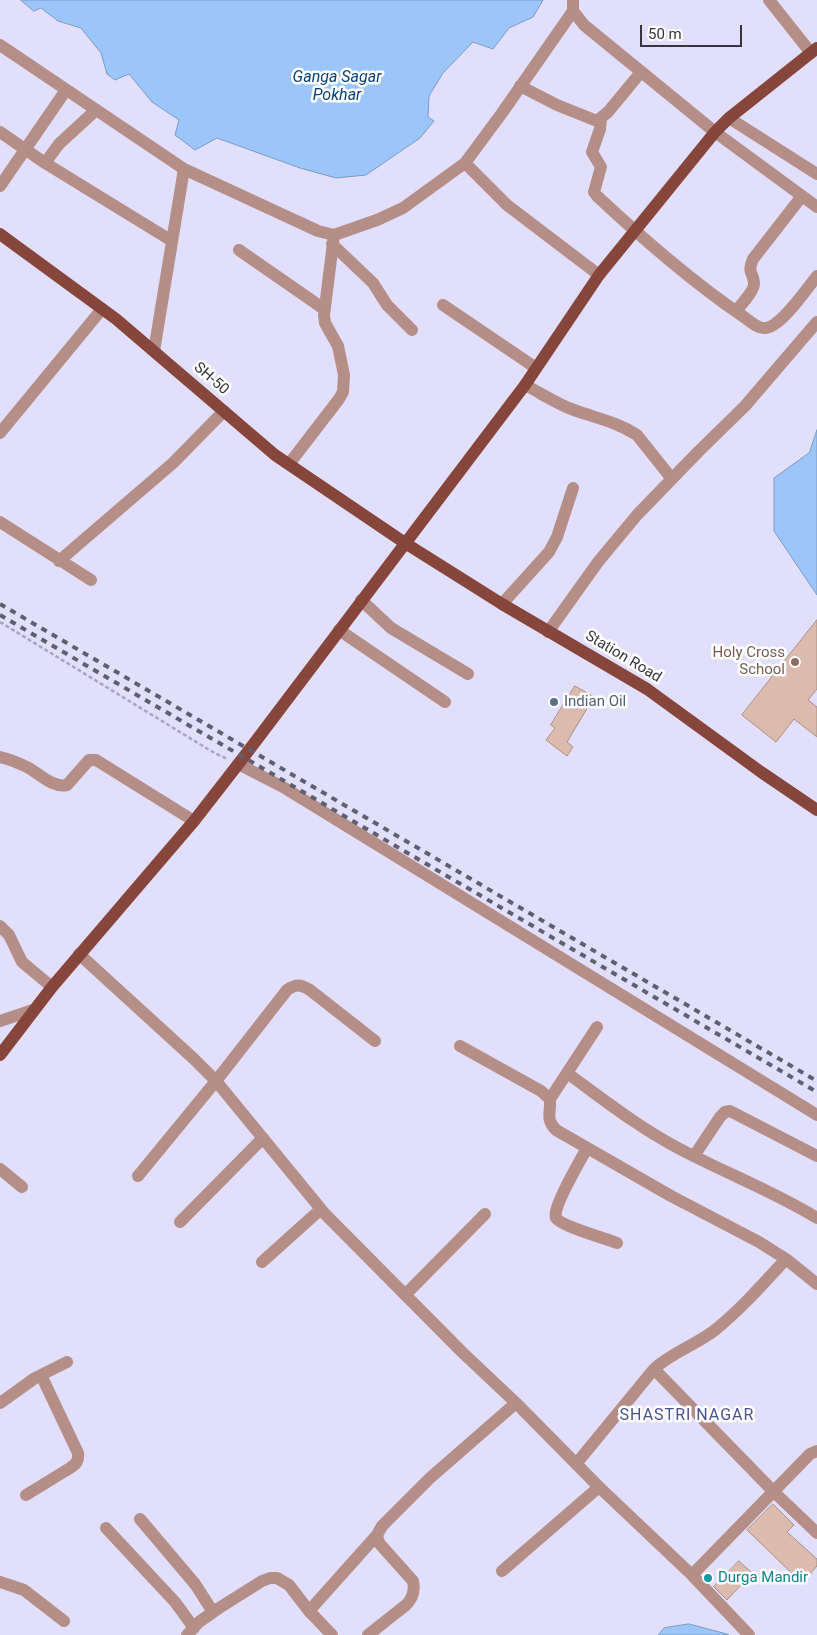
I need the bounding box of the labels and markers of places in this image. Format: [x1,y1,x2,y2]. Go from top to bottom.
place label: Holy Cross School [713,644,785,679]
marker: Holy Cross School [789,656,801,668]
place label: Indian Oil [564,693,626,711]
marker: Indian Oil [548,696,560,708]
place label: Durga Mandir [718,1569,808,1587]
marker: Durga Mandir [702,1572,714,1584]

